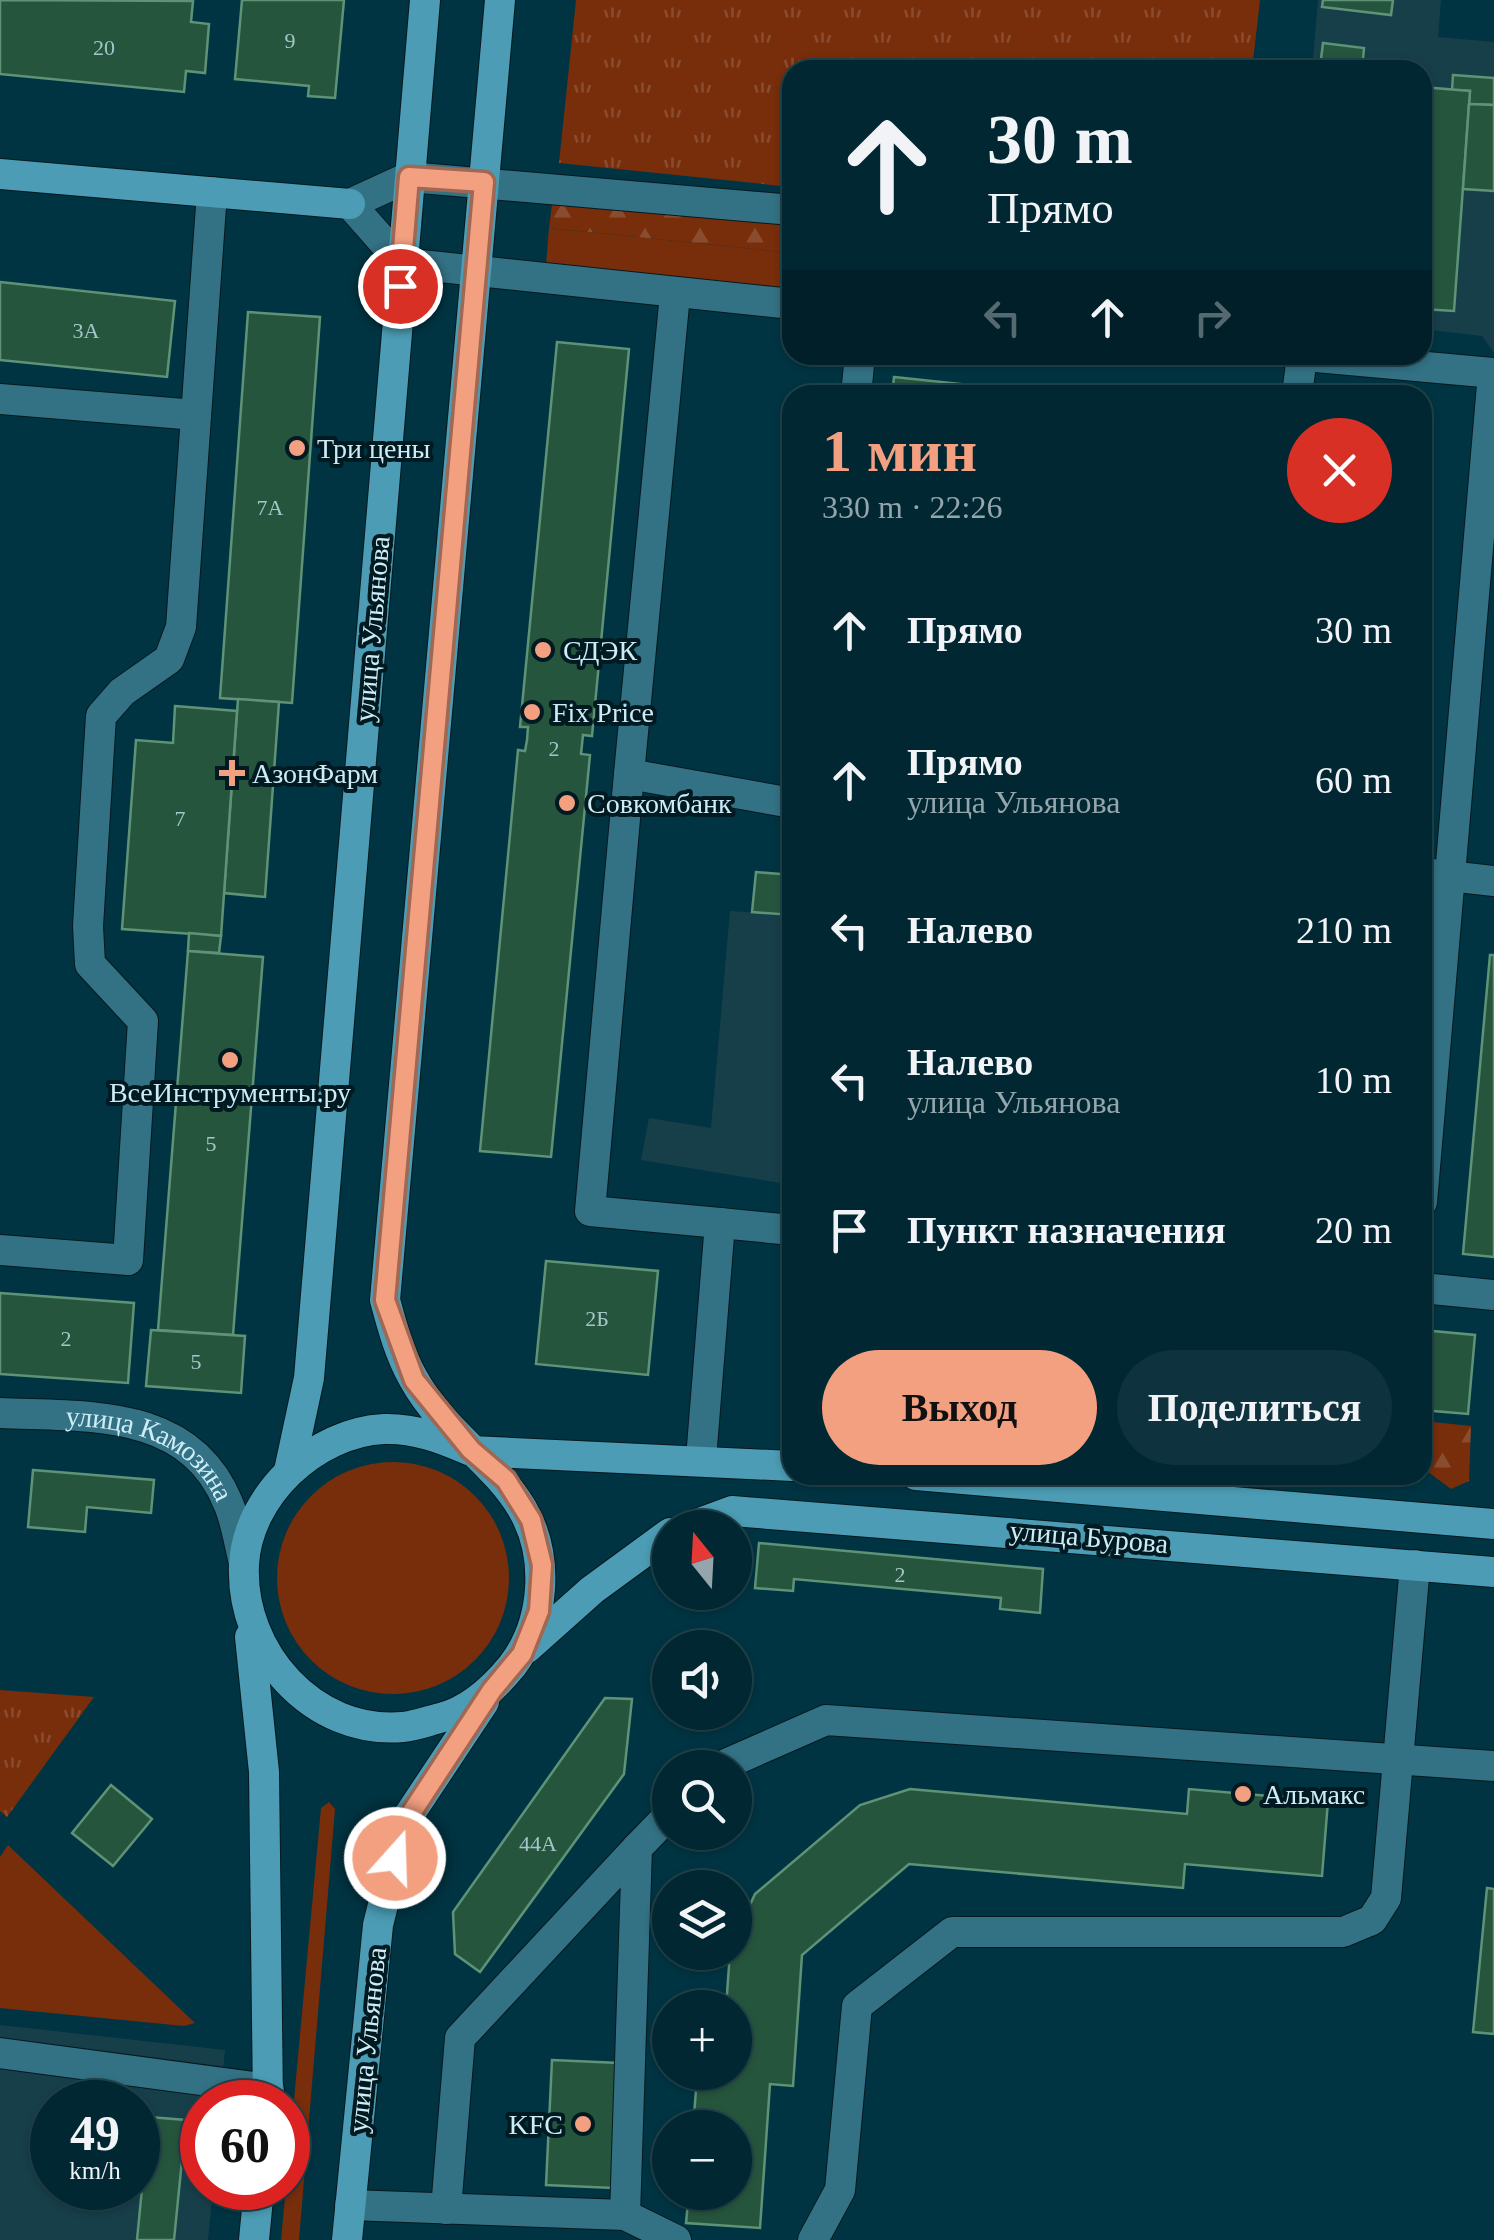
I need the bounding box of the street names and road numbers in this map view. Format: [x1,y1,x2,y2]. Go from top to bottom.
street label: улица Ульянова [348,534,396,723]
street label: улица Камозина [65,1400,240,1506]
street label: улица Бурова [1009,1515,1170,1559]
street label: улица Ульянова [342,1945,392,2134]

